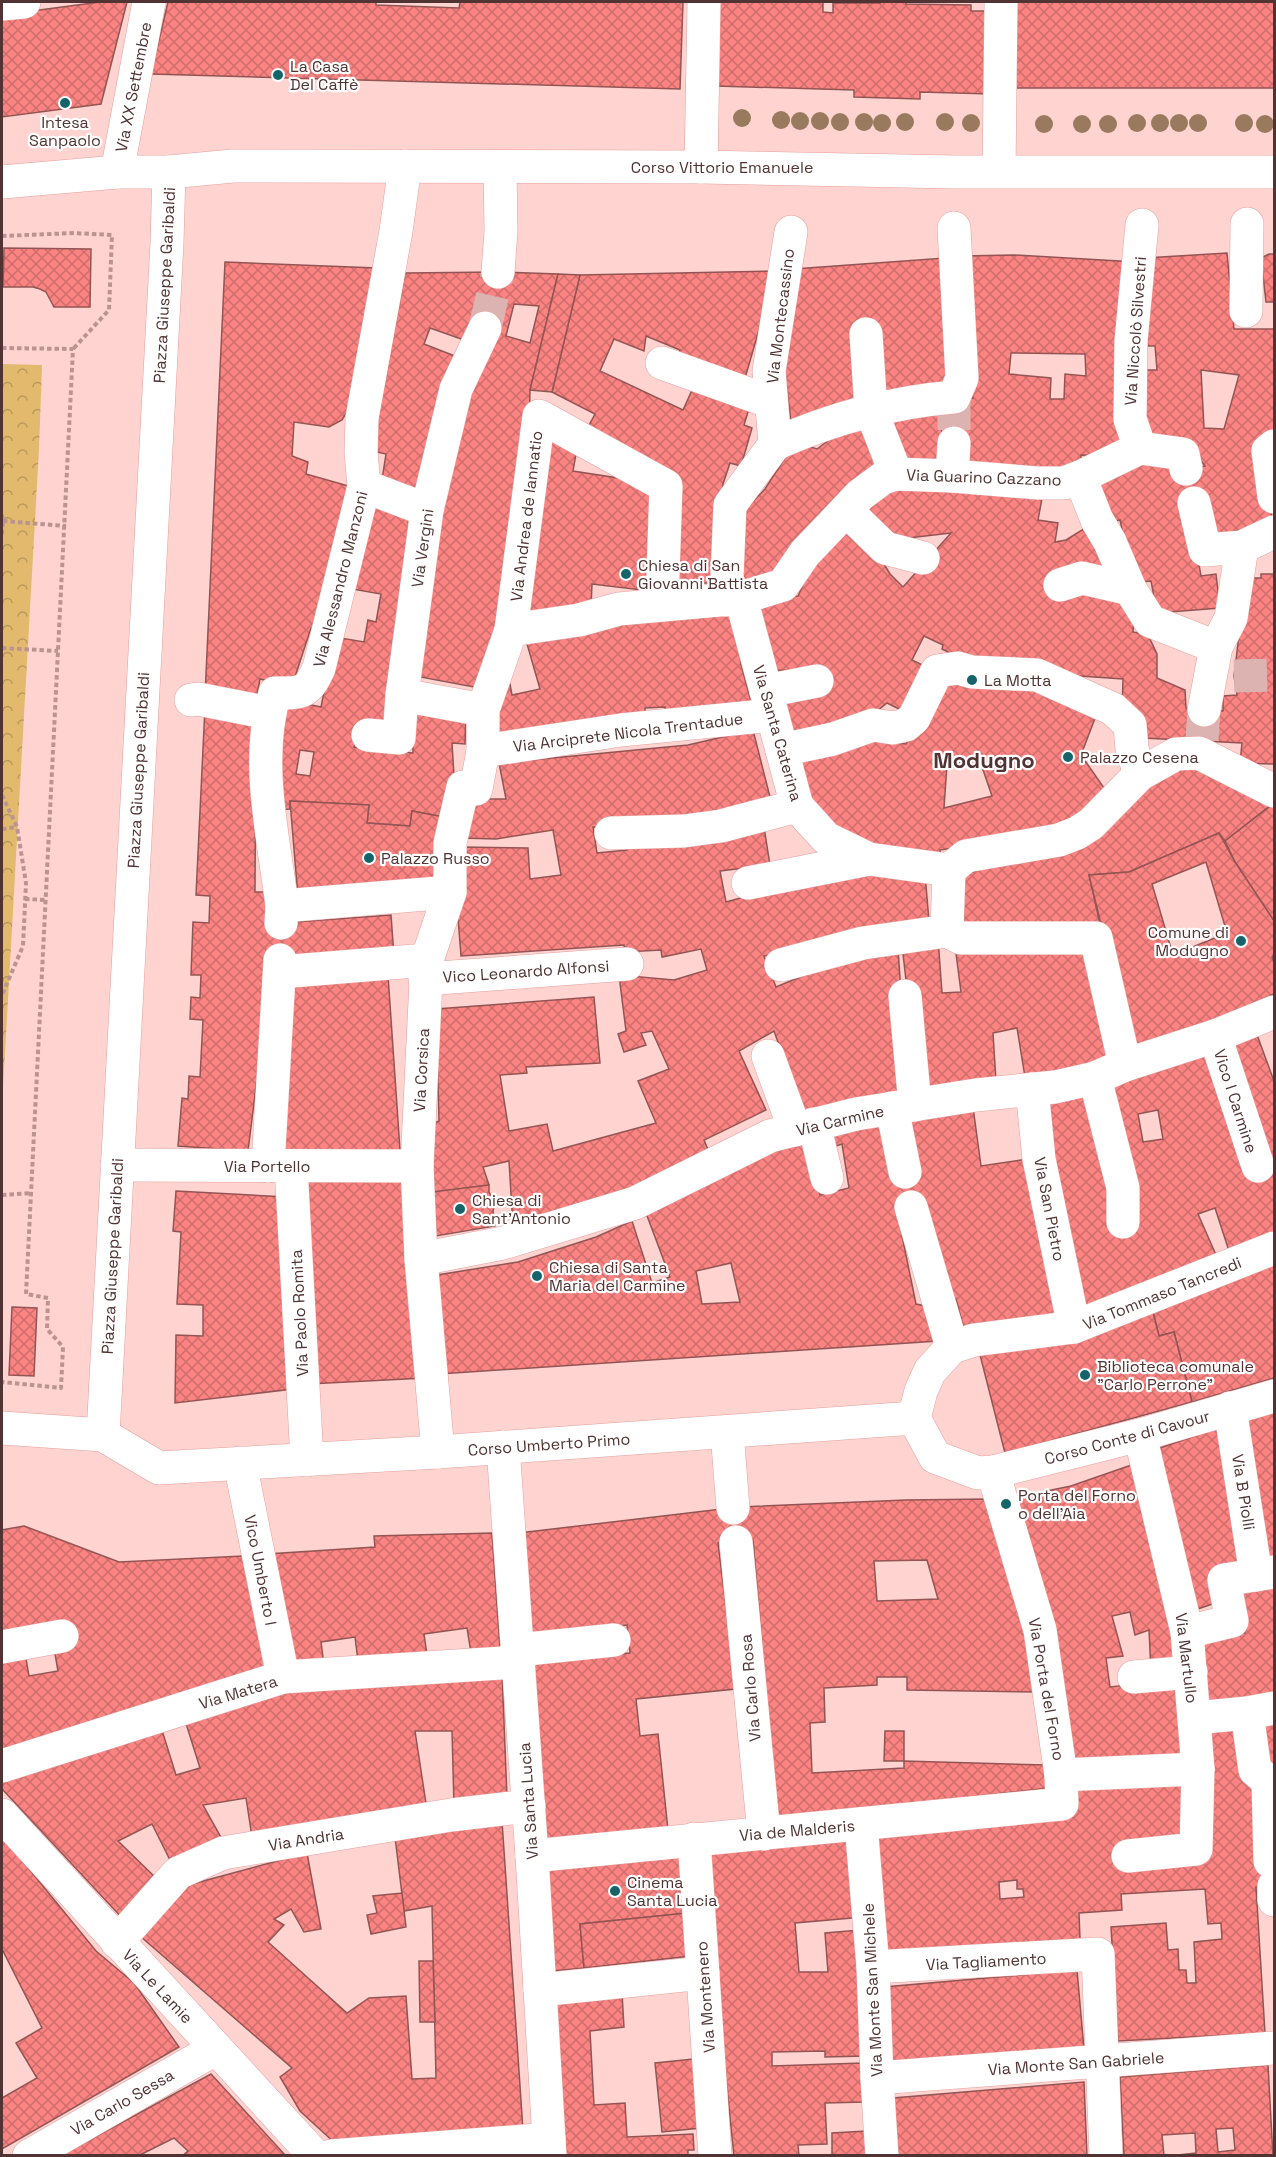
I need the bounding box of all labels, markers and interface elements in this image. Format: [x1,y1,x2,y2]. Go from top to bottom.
street label: Via XX Settembre [111,20,156,154]
place label: La Casa Del Caffè [290,56,358,95]
marker: La Casa Del Caffè [271,68,285,82]
marker: Intesa Sanpaolo [58,96,72,110]
place label: Intesa Sanpaolo [29,112,101,151]
street label: Corso Vittorio Emanuele [631,157,813,178]
street label: Piazza Giuseppe Garibaldi [149,186,180,384]
street label: Via Montecassino [762,247,799,385]
street label: Via Niccolò Silvestri [1120,256,1151,406]
street label: Via Andrea de Iannatio [506,429,547,603]
street label: Via Guarino Cazzano [906,464,1062,491]
street label: Via Alessandro Manzoni [308,489,373,669]
street label: Via Vergini [407,507,438,589]
place label: Chiesa di San Giovanni Battista [638,555,768,594]
marker: Chiesa di San Giovanni Battista [619,567,633,581]
street label: Via Santa Caterina [748,663,807,804]
place label: La Motta [984,670,1052,691]
street label: Piazza Giuseppe Garibaldi [123,671,154,869]
marker: La Motta [965,673,979,687]
street label: Via Arciprete Nicola Trentadue [512,708,744,757]
district label: Modugno [933,746,1035,774]
place label: Palazzo Cesena [1080,747,1199,768]
marker: Palazzo Cesena [1061,750,1075,764]
place label: Palazzo Russo [381,848,490,869]
marker: Palazzo Russo [362,851,376,865]
place label: Comune di Modugno [1148,922,1229,961]
marker: Comune di Modugno [1234,934,1248,948]
street label: Vico Leonardo Alfonsi [442,955,610,988]
street label: Via Corsica [409,1027,434,1113]
street label: Vico I Carmine [1209,1047,1262,1156]
street label: Via Carmine [794,1100,886,1141]
street label: Via San Pietro [1029,1155,1070,1263]
street label: Via Portello [224,1156,310,1177]
street label: Piazza Giuseppe Garibaldi [97,1157,128,1355]
place label: Chiesa di Sant'Antonio [472,1190,571,1229]
marker: Chiesa di Sant'Antonio [453,1202,467,1216]
street label: Via Paolo Romita [286,1249,313,1377]
street label: Via Tommaso Tancredi [1080,1252,1245,1335]
place label: Chiesa di Santa Maria del Carmine [549,1257,686,1296]
marker: Chiesa di Santa Maria del Carmine [530,1269,544,1283]
place label: Biblioteca comunale "Carlo Perrone" [1097,1356,1254,1395]
marker: Biblioteca comunale "Carlo Perrone" [1078,1368,1092,1382]
street label: Corso Conte di Cavour [1042,1405,1212,1470]
street label: Corso Umberto Primo [467,1428,631,1461]
street label: Via B Piolli [1227,1452,1260,1532]
place label: Porta del Forno o dell’Aia [1018,1485,1136,1524]
marker: Porta del Forno o dell’Aia [999,1497,1013,1511]
street label: Vico Umberto I [239,1513,282,1627]
street label: Via Martullo [1171,1612,1202,1705]
street label: Via Porta del Forno [1024,1616,1069,1762]
street label: Via Carlo Rosa [735,1633,766,1743]
street label: Via Matera [196,1671,280,1714]
street label: Via Santa Lucia [514,1742,543,1860]
street label: Via de Malderis [738,1815,856,1846]
street label: Via Andria [267,1823,345,1856]
place label: Cinema Santa Lucia [627,1872,717,1911]
marker: Cinema Santa Lucia [608,1884,622,1898]
street label: Via Monte San Michele [857,1903,888,2077]
street label: Via Montenero [691,1940,720,2054]
street label: Via Le Lamie [118,1945,198,2028]
street label: Via Tagliamento [925,1948,1047,1975]
street label: Via Monte San Gabriele [987,2047,1165,2080]
street label: Via Carlo Sessa [67,2064,178,2140]

